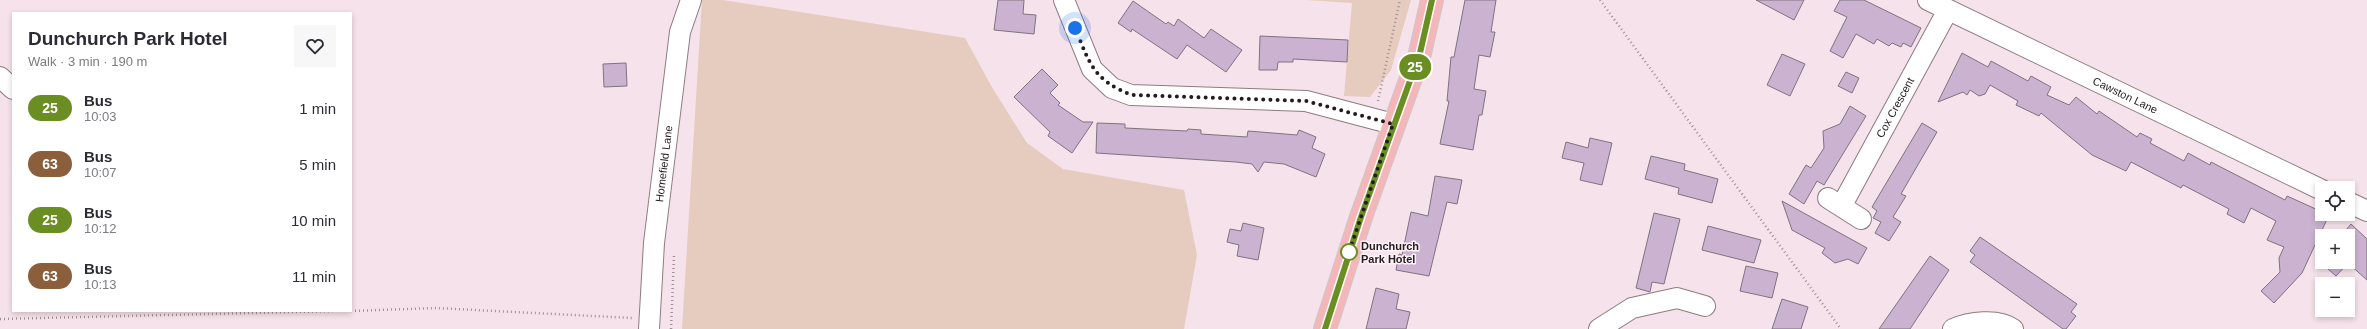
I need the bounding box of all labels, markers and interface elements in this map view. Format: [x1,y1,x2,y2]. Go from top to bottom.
your location [1065,18,1085,38]
button: heart [294,25,336,67]
text: Dunchurch Park Hotel [28,28,228,49]
text: Walk · 3 min · 190 m [28,54,147,69]
line badge: 25 [1397,54,1433,80]
text: 25 [1407,59,1423,75]
street label: Cawston Lane [2091,74,2160,116]
street label: Cox Crescent [1874,75,1916,140]
text: Bus [84,92,112,109]
text: 25 [42,100,58,116]
text: 1 min [299,100,336,117]
text: 10:03 [84,109,117,124]
street label: Homefield Lane [653,125,674,203]
text: Bus [84,148,112,165]
text: 63 [42,156,58,172]
text: 5 min [299,156,336,173]
text: 10:07 [84,165,117,180]
map controls [2315,181,2355,317]
button: locate [2315,181,2355,221]
text: Bus [84,204,112,221]
text: 25 [42,212,58,228]
text: 10 min [291,212,336,229]
text: 10:12 [84,221,117,236]
button: + [2315,229,2355,269]
place label: Dunchurch Park Hotel [1361,240,1419,265]
marker: Dunchurch Park Hotel [1340,243,1358,261]
text: Bus [84,260,112,277]
text: 63 [42,268,58,284]
text: 11 min [292,268,336,285]
text: 10:13 [84,277,117,292]
button: − [2315,277,2355,317]

